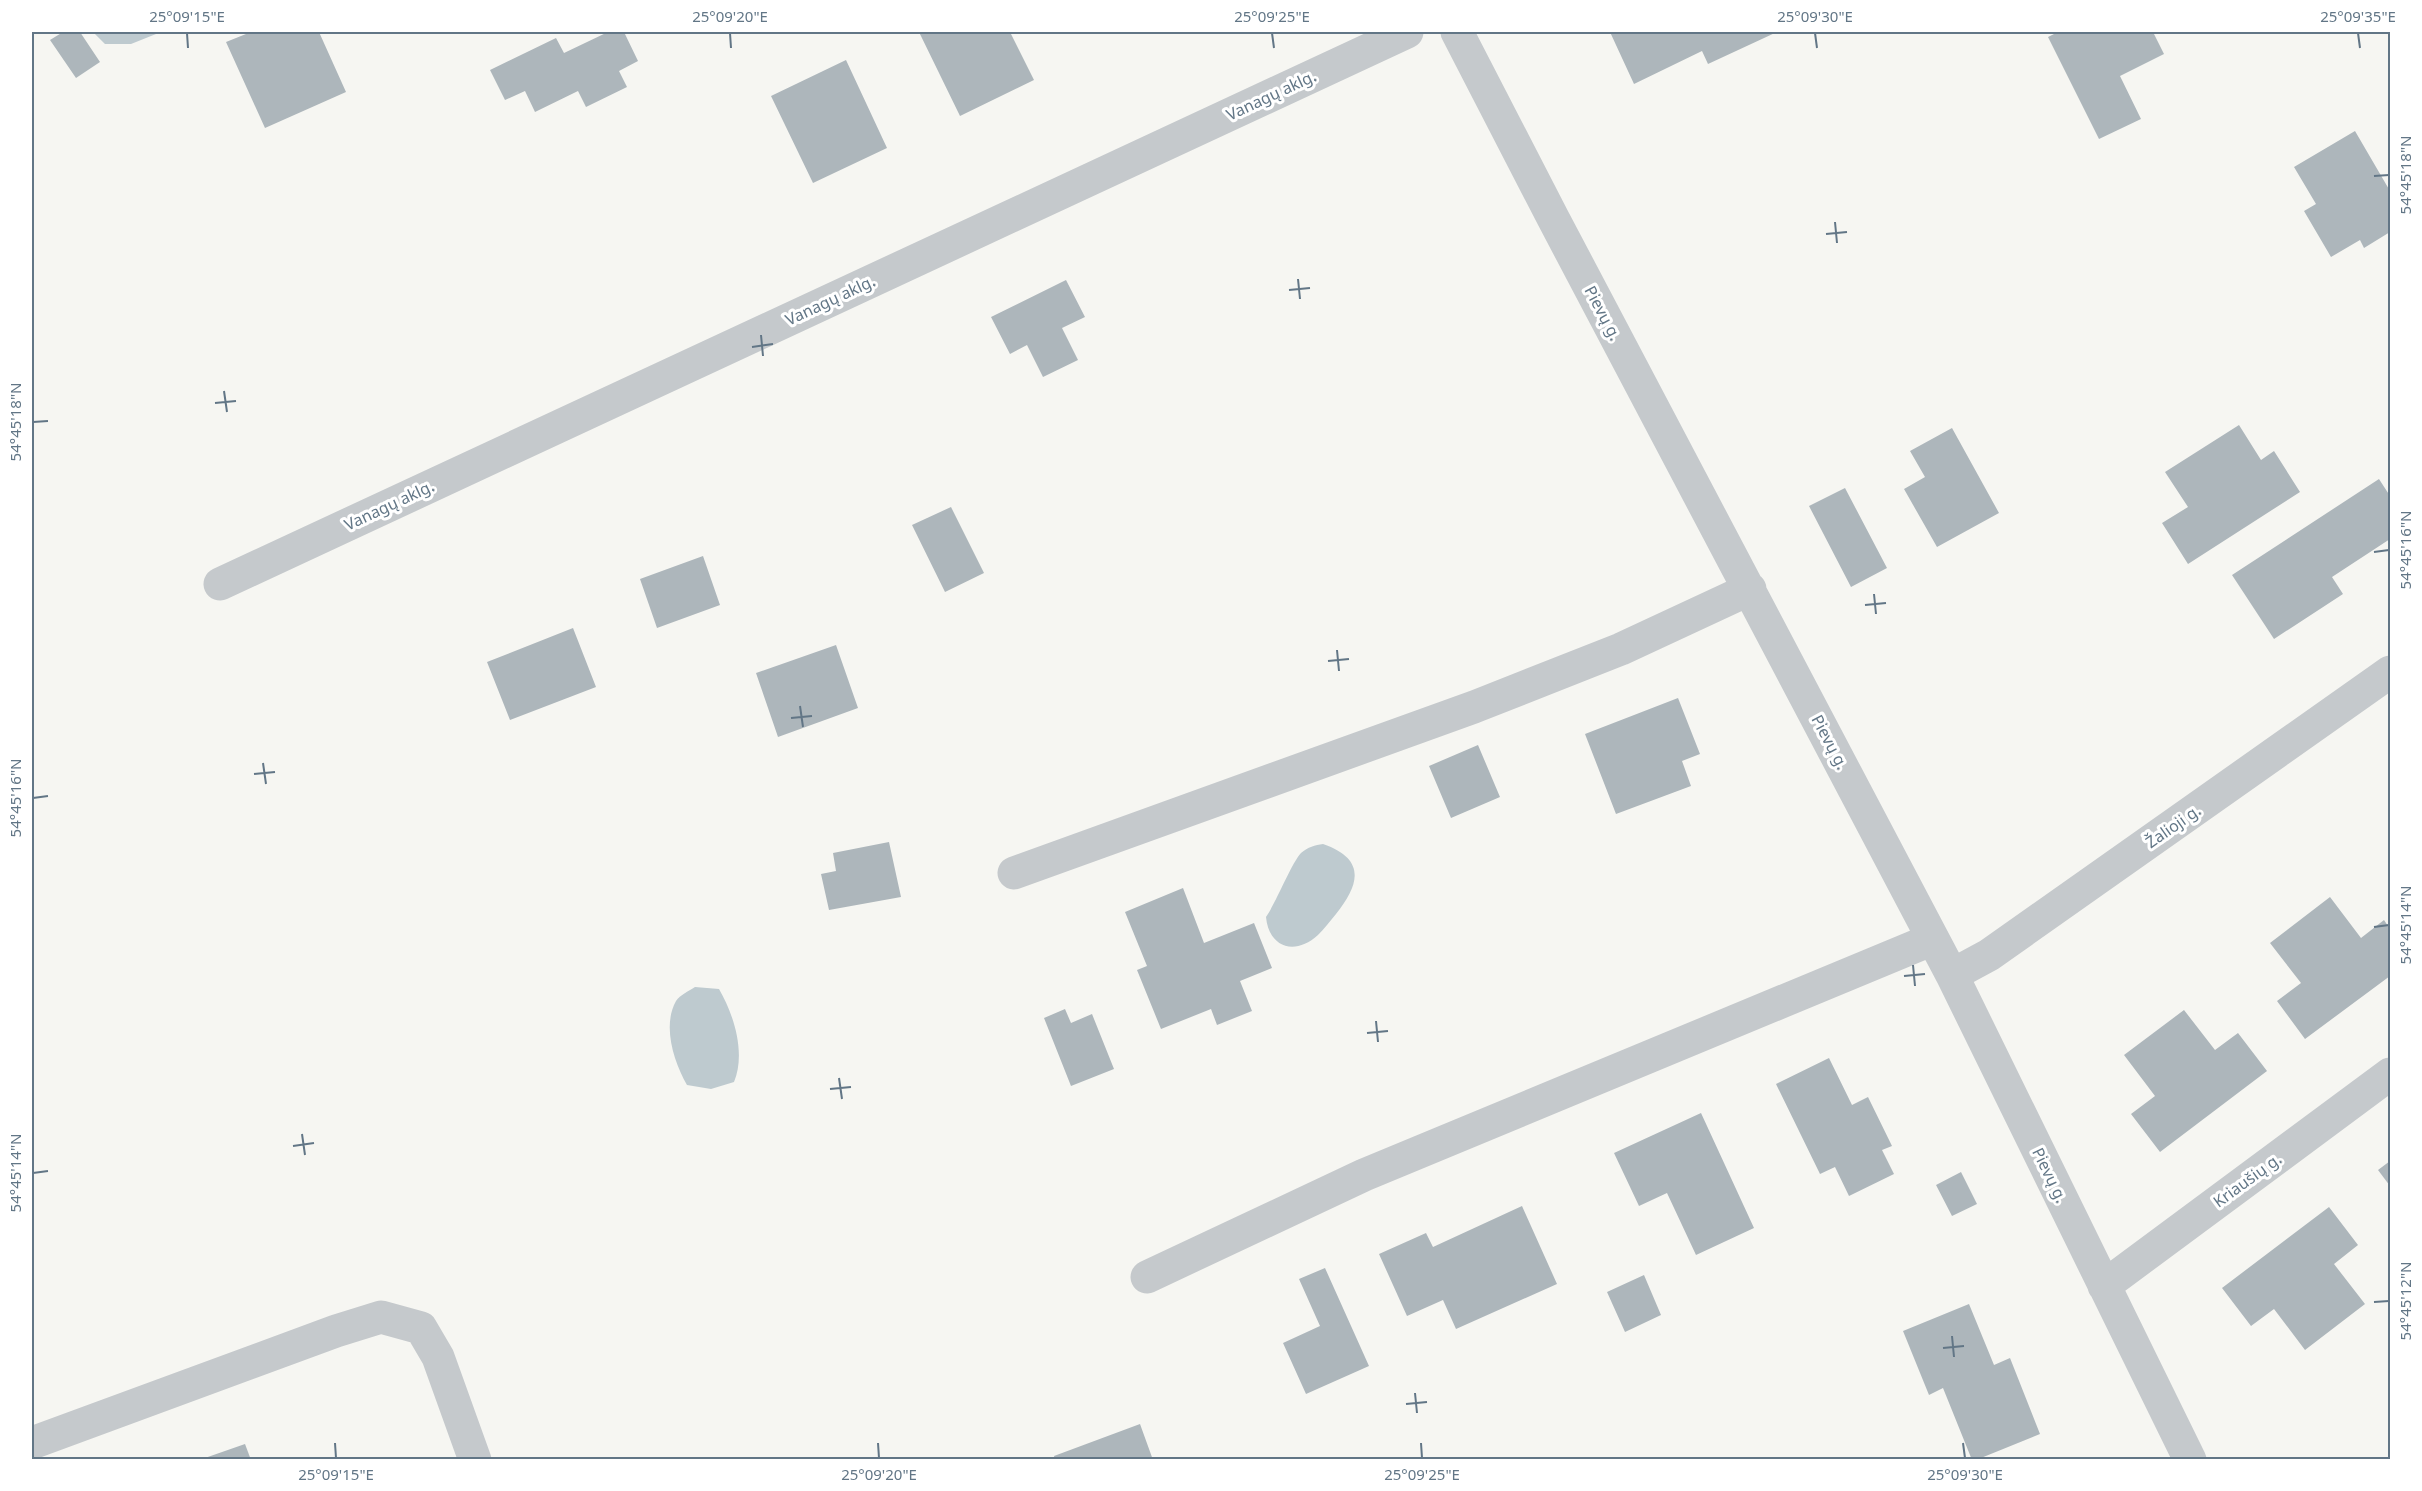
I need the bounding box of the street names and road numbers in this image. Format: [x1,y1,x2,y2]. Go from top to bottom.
street label: Vanagų aklg. [1222,65,1320,125]
street label: Vanagų aklg. [781,270,879,330]
street label: Pievų g. [1579,282,1627,344]
street label: Vanagų aklg. [340,475,438,535]
street label: Pievų g. [1806,711,1854,773]
street label: Žalioji g. [2141,799,2205,853]
street label: Pievų g. [2027,1144,2073,1206]
street label: Kriaušių g. [2208,1148,2286,1212]

